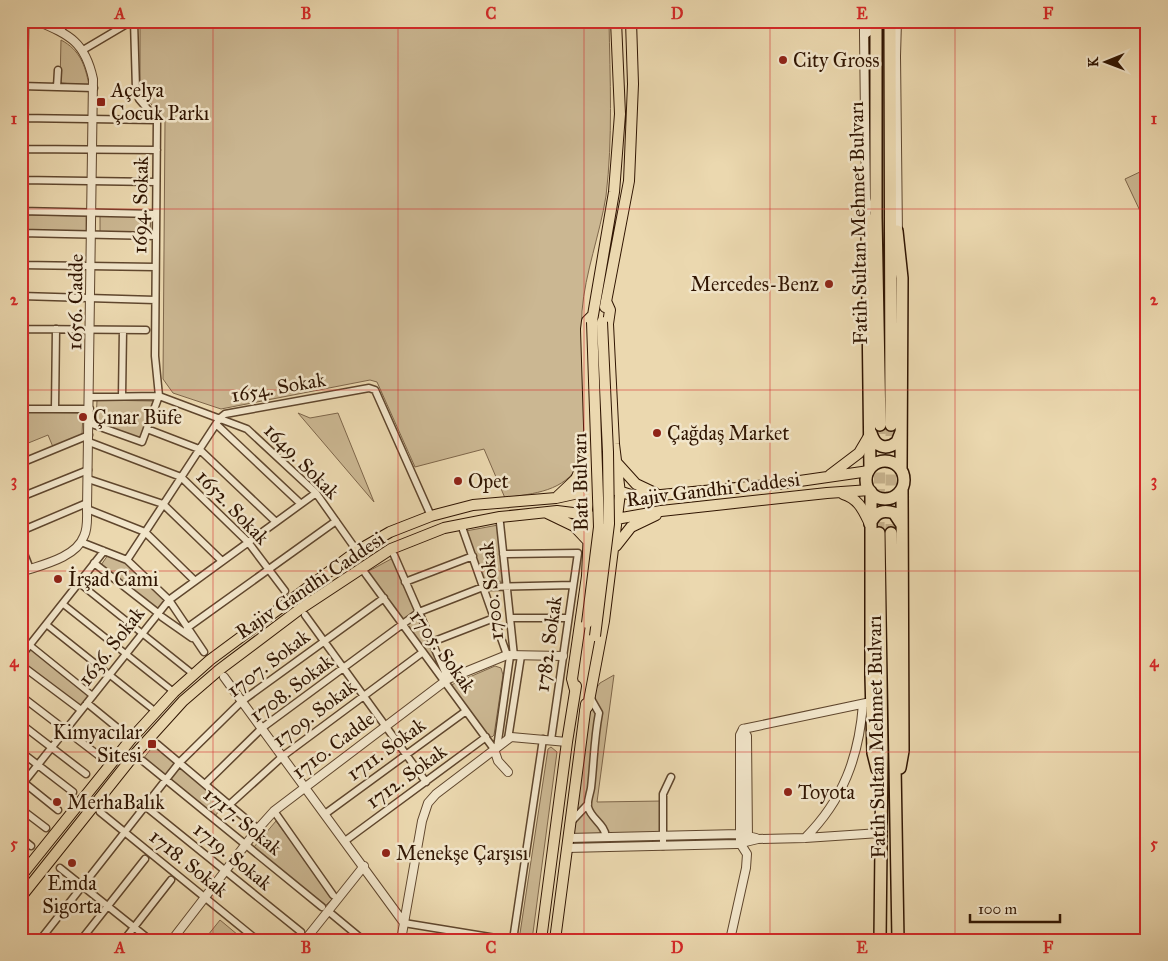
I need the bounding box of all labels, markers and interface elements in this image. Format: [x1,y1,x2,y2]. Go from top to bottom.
text: A [114,4,126,23]
text: B [301,4,311,23]
text: C [486,4,497,23]
text: D [671,4,684,23]
text: E [856,4,868,23]
text: F [1043,4,1054,23]
north arrow [1080,38,1130,88]
place label: City Gross [793,48,880,72]
marker: City Gross [777,54,789,66]
text: K [1085,56,1102,67]
place label: Açelya Çocuk Parkı [110,78,210,125]
marker: Açelya Çocuk Parkı [95,96,107,108]
street label: Fatih Sultan Mehmet Bulvarı [844,101,872,345]
text: 1 [11,109,18,128]
text: 1 [1151,109,1158,128]
street label: 1694. Sokak [127,155,153,254]
street label: 1656. Cadde [62,253,88,351]
place label: Mercedes-Benz [691,272,819,296]
marker: Mercedes-Benz [823,278,835,290]
text: 2 [10,290,19,309]
text: 2 [1150,290,1159,309]
street label: 1654. Sokak [229,367,328,407]
place label: Çınar Büfe [93,405,182,429]
marker: Çınar Büfe [77,411,89,423]
street label: 1649. Sokak [259,418,345,504]
place label: Çağdaş Market [667,421,789,446]
marker: Çağdaş Market [651,427,663,439]
street label: Batı Bulvarı [567,432,593,532]
street label: 1652. Sokak [191,465,275,550]
street label: Rajiv Gandhi Caddesi [625,466,802,512]
place label: Opet [468,469,509,493]
text: 3 [11,471,17,491]
text: 3 [1151,471,1157,491]
marker: Opet [452,475,464,487]
street label: Rajiv Gandhi Caddesi [231,526,390,644]
street label: 1700. Sokak [474,540,508,641]
place label: İrşad Cami [68,566,159,591]
marker: İrşad Cami [52,573,64,585]
street label: 1782. Sokak [529,594,567,693]
street label: 1636. Sokak [73,601,150,690]
street label: 1705. Sokak [405,605,481,698]
street label: Fatih Sultan Mehmet Bulvarı [862,615,890,859]
street label: 1707. Sokak [222,624,315,702]
street label: 1708. Sokak [245,649,338,727]
text: 4 [10,652,20,672]
text: 4 [1150,652,1160,672]
street label: 1709. Sokak [268,673,361,752]
street label: 1710. Cadde [287,706,379,784]
street label: 1711. Sokak [342,712,431,786]
place label: Kimyacılar Sitesi [53,720,143,767]
marker: Kimyacılar Sitesi [146,738,158,750]
street label: 1712. Sokak [361,738,452,813]
place label: Toyota [798,780,856,804]
street label: 1717. Sokak [199,782,288,860]
marker: Toyota [782,786,794,798]
place label: MerhaBalık [67,790,165,814]
marker: MerhaBalık [51,796,63,808]
street label: 1719. Sokak [189,817,278,895]
street label: 1718. Sokak [145,824,234,902]
text: 5 [10,834,18,853]
text: 5 [1150,834,1158,853]
place label: Menekşe Çarşısı [396,841,529,865]
marker: Menekşe Çarşısı [380,847,392,859]
marker: Emda Sigorta [66,857,78,869]
place label: Emda Sigorta [42,871,102,919]
scale bar [970,891,1060,923]
text: 100 m [978,900,1018,918]
text: A [114,938,126,957]
text: B [301,938,311,957]
text: C [486,938,497,957]
text: D [671,938,684,957]
text: E [856,938,868,957]
text: F [1043,938,1054,957]

